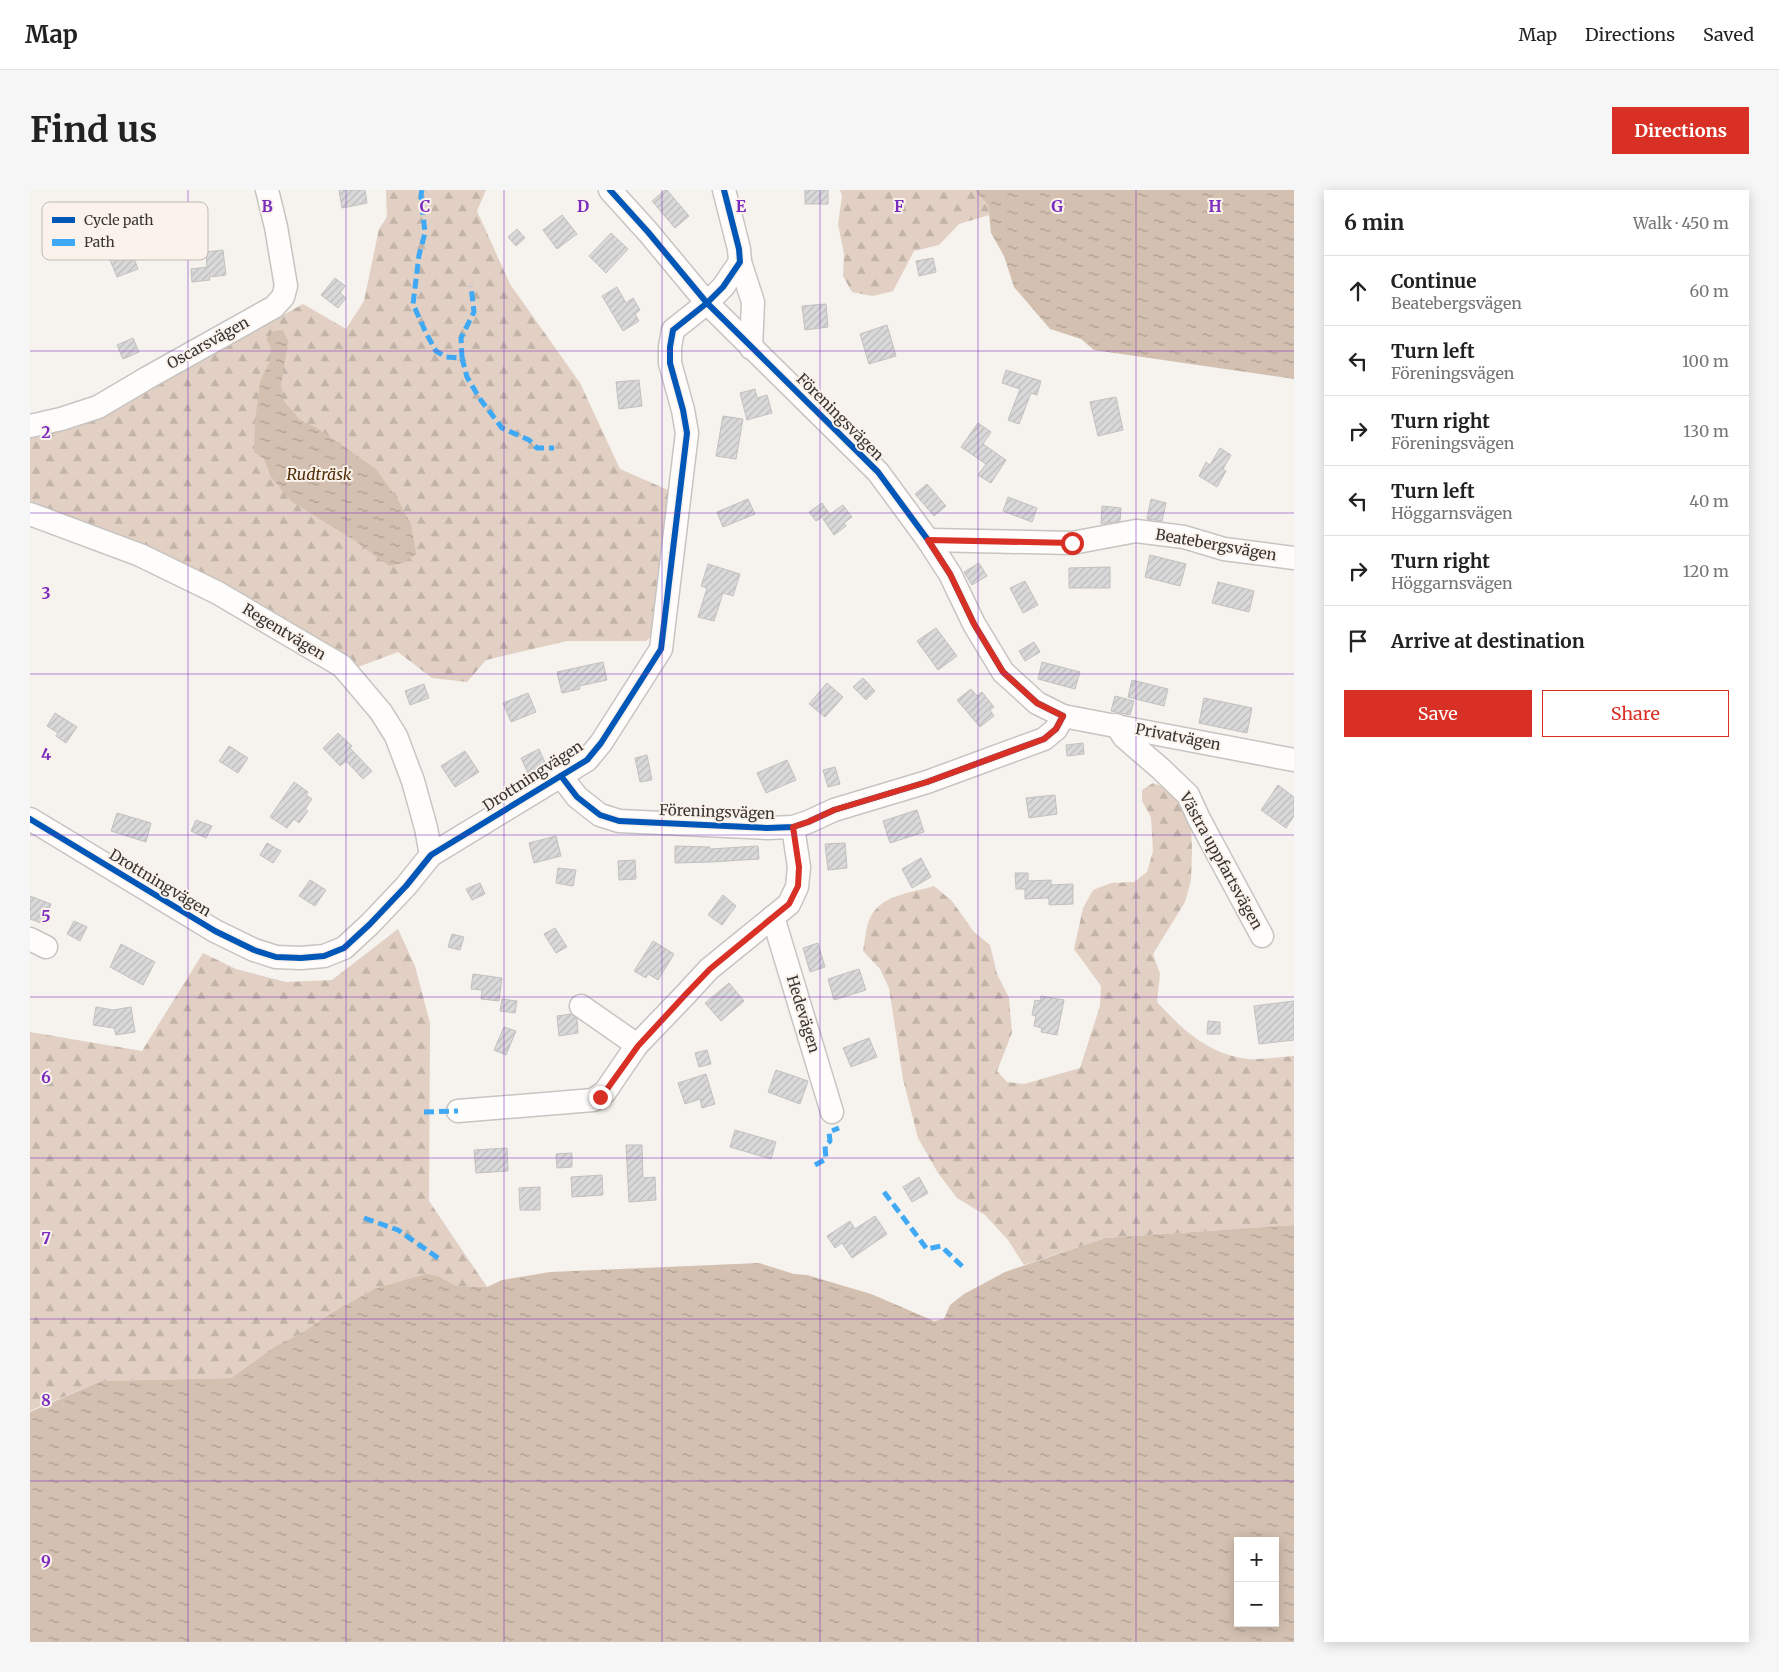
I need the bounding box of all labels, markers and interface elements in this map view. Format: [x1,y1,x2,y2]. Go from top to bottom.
text: Map [25,19,78,50]
text: Map [1519,23,1557,46]
text: Directions [1585,23,1675,46]
text: Saved [1703,23,1754,46]
button: Directions [1612,107,1749,154]
text: Find us [30,108,157,152]
text: B [261,196,273,216]
text: C [420,196,430,216]
text: D [577,196,589,216]
text: E [736,196,747,216]
text: F [894,196,904,216]
text: G [1051,196,1063,216]
text: H [1208,196,1222,216]
legend [42,202,208,260]
text: 6 min [1344,209,1404,236]
text: Cycle path [84,211,154,229]
text: Walk · 450 m [1633,213,1729,233]
text: Path [84,233,115,251]
text: Continue [1391,269,1477,293]
icon: ahead [1344,277,1372,305]
text: 60 m [1689,281,1729,301]
text: Beatebergsvägen [1391,293,1522,313]
street label: Oscarsvägen [163,312,252,373]
text: Turn left [1391,339,1475,363]
icon: left [1344,347,1372,375]
text: 100 m [1682,351,1729,371]
text: Föreningsvägen [1391,363,1514,383]
street label: Föreningsvägen [793,369,888,464]
text: Turn right [1391,409,1490,433]
icon: right [1344,417,1372,445]
text: 130 m [1683,421,1729,441]
text: 2 [41,422,51,442]
text: Föreningsvägen [1391,433,1514,453]
water label: Rudträsk [286,464,352,484]
text: Turn left [1391,479,1475,503]
icon: left [1344,487,1372,515]
text: 40 m [1689,491,1729,511]
text: Höggarnsvägen [1391,503,1513,523]
street label: Beatebergsvägen [1154,525,1278,565]
route start [1061,532,1084,555]
text: Turn right [1391,549,1490,573]
icon: right [1344,557,1372,585]
text: 120 m [1683,561,1729,581]
text: Höggarnsvägen [1391,573,1513,593]
text: 3 [41,583,51,603]
street label: Regentvägen [239,599,329,664]
icon: arrive [1344,627,1372,655]
text: Arrive at destination [1391,629,1585,653]
button: Save [1344,690,1532,737]
button: Share [1542,690,1729,737]
street label: Privatvägen [1134,719,1222,754]
street label: Drottningvägen [479,736,586,815]
text: 4 [41,744,51,764]
street label: Västra uppfartsvägen [1175,788,1267,933]
street label: Föreningsvägen [659,800,775,823]
street label: Drottningvägen [106,845,215,920]
text: 5 [41,906,51,926]
street label: Hedevägen [783,973,824,1055]
text: 6 [41,1067,51,1087]
route end [589,1086,612,1109]
text: 7 [41,1228,51,1248]
text: 8 [41,1390,51,1410]
map controls [1234,1537,1279,1627]
button: + [1234,1537,1279,1582]
text: 9 [41,1551,51,1571]
button: − [1234,1582,1279,1627]

